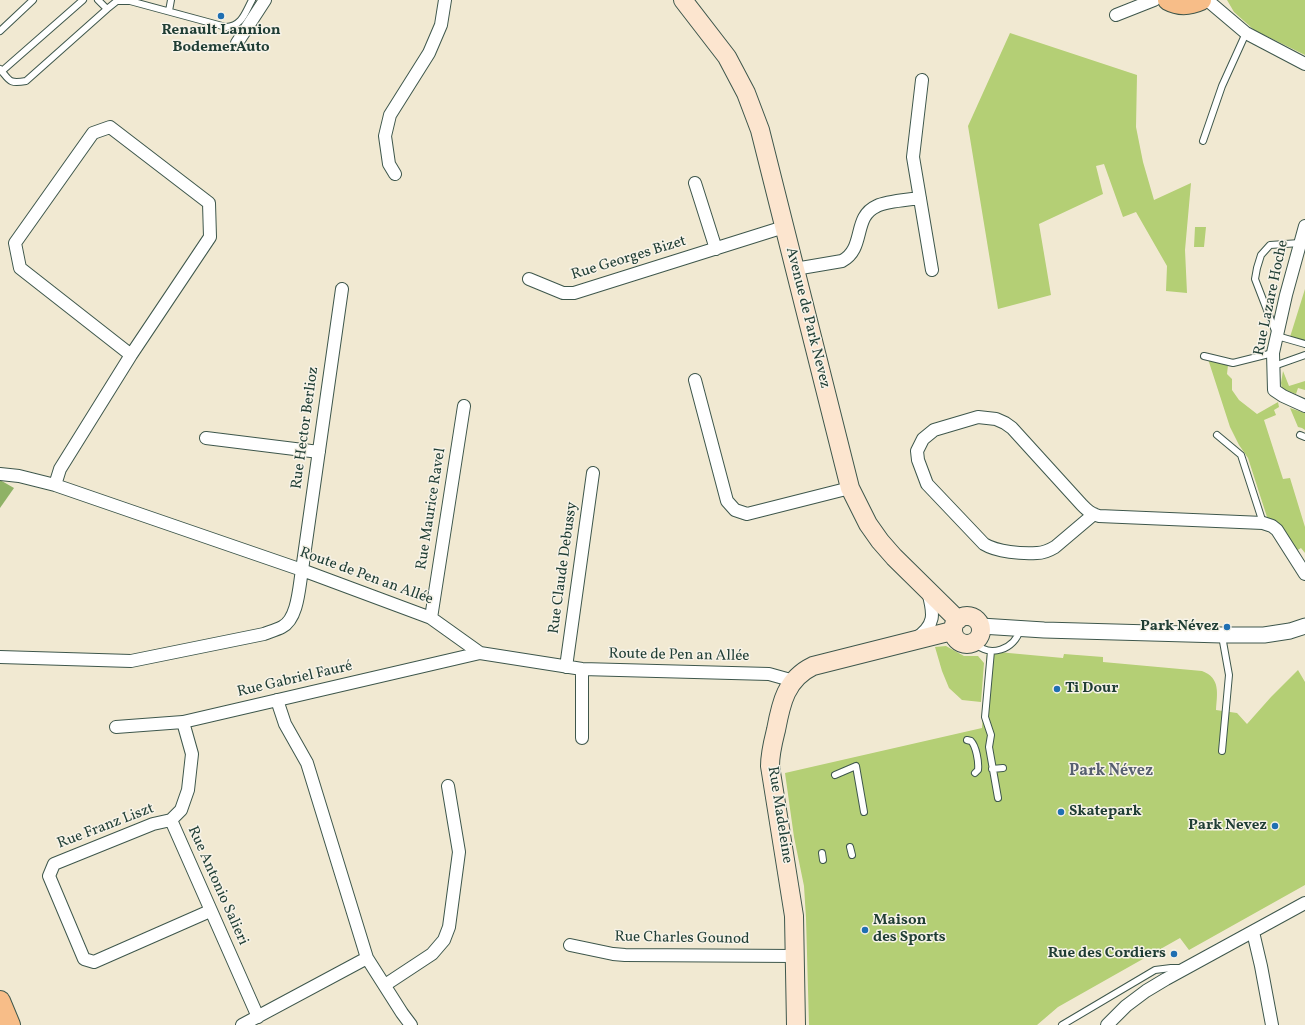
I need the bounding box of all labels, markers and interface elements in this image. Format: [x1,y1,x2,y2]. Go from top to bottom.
marker: Renault Lannion BodemerAuto [216,11,226,21]
place label: Renault Lannion BodemerAuto [161,22,281,57]
street label: Rue Georges Bizet [569,233,689,285]
street label: Rue Lazare Hoche [1251,239,1293,357]
street label: Avenue de Park Nevez [781,246,833,390]
street label: Rue Hector Berlioz [288,366,324,490]
street label: Rue Maurice Ravel [413,447,451,571]
street label: Rue Claude Debussy [546,501,582,635]
street label: Route de Pen an Allée [297,544,435,610]
place label: Park Névez [1140,618,1219,636]
marker: Park Névez [1222,622,1232,632]
street label: Route de Pen an Allée [608,646,750,666]
street label: Rue Gabriel Fauré [236,658,354,702]
place label: Ti Dour [1065,680,1118,698]
marker: Ti Dour [1052,684,1062,694]
district label: Park Névez [1069,762,1153,782]
street label: Rue Madeleine [762,765,796,865]
street label: Rue Franz Liszt [55,800,157,854]
place label: Skatepark [1069,803,1142,821]
marker: Skatepark [1056,807,1066,817]
place label: Park Nevez [1188,817,1267,835]
marker: Park Nevez [1270,821,1280,831]
street label: Rue Antonio Salieri [183,824,251,948]
place label: Maison des Sports [873,912,946,947]
marker: Maison des Sports [860,925,870,935]
street label: Rue Charles Gounod [614,929,750,949]
place label: Rue des Cordiers [1048,945,1166,963]
marker: Rue des Cordiers [1169,949,1179,959]

